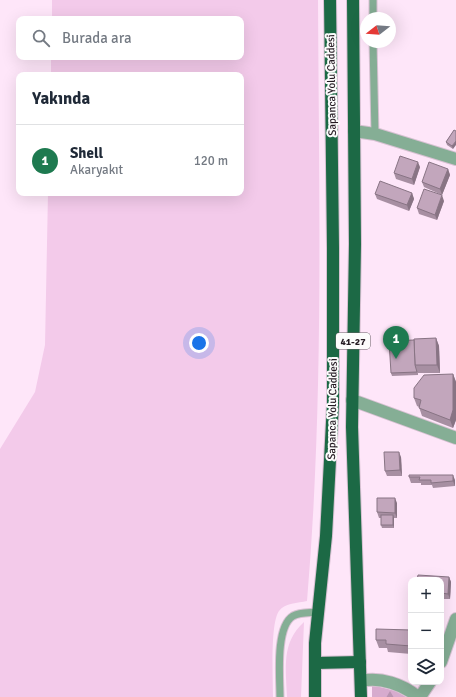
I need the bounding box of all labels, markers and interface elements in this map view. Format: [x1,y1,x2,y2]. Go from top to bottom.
north arrow [360,12,396,48]
search box [16,16,244,60]
icon: search [30,27,52,49]
text: Burada ara [62,29,132,47]
street label: Sapanca Yolu Caddesi [324,34,339,136]
text: Yakında [32,88,90,109]
text: Shell [70,144,103,162]
text: 1 [41,153,49,169]
text: 120 m [194,153,228,169]
text: Akaryakıt [70,162,123,178]
pin: 1 [383,326,409,359]
your location [189,333,209,353]
road number: 41-27 [336,333,370,349]
street label: Sapanca Yolu Caddesi [325,358,340,460]
map controls [408,577,444,685]
button: + [408,577,444,613]
button: − [408,613,444,649]
button: layers [408,649,444,685]

